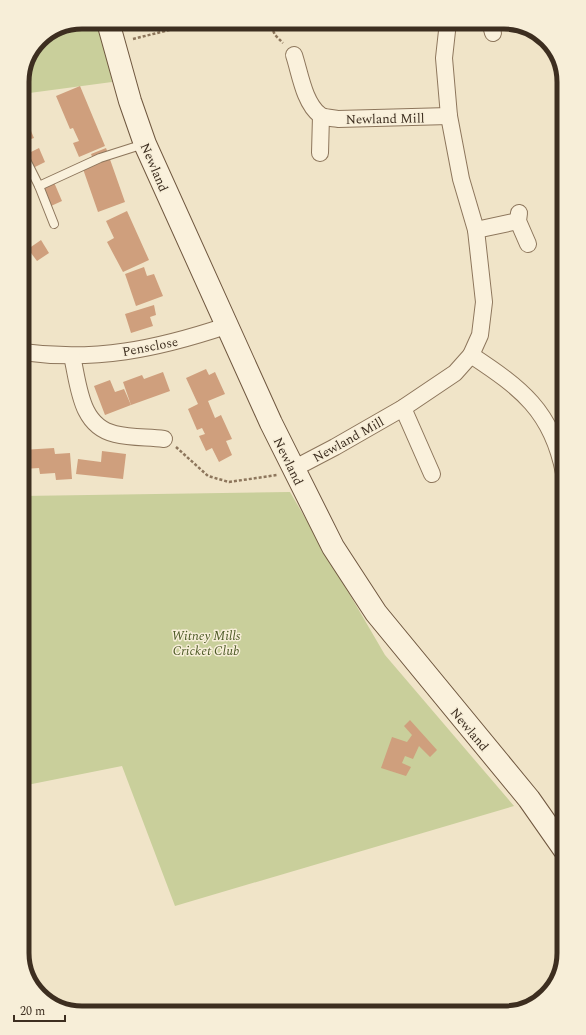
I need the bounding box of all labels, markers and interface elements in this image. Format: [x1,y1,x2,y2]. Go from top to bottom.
street label: Newland Mill [345,108,425,130]
street label: Newland [135,140,173,195]
street label: Pensclose [121,332,180,362]
street label: Newland Mill [309,412,388,468]
street label: Newland [268,434,308,489]
park label: Witney Mills Cricket Club [172,626,241,661]
street label: Newland [445,703,493,756]
scale bar [14,997,65,1023]
text: 20 m [20,1002,45,1021]

